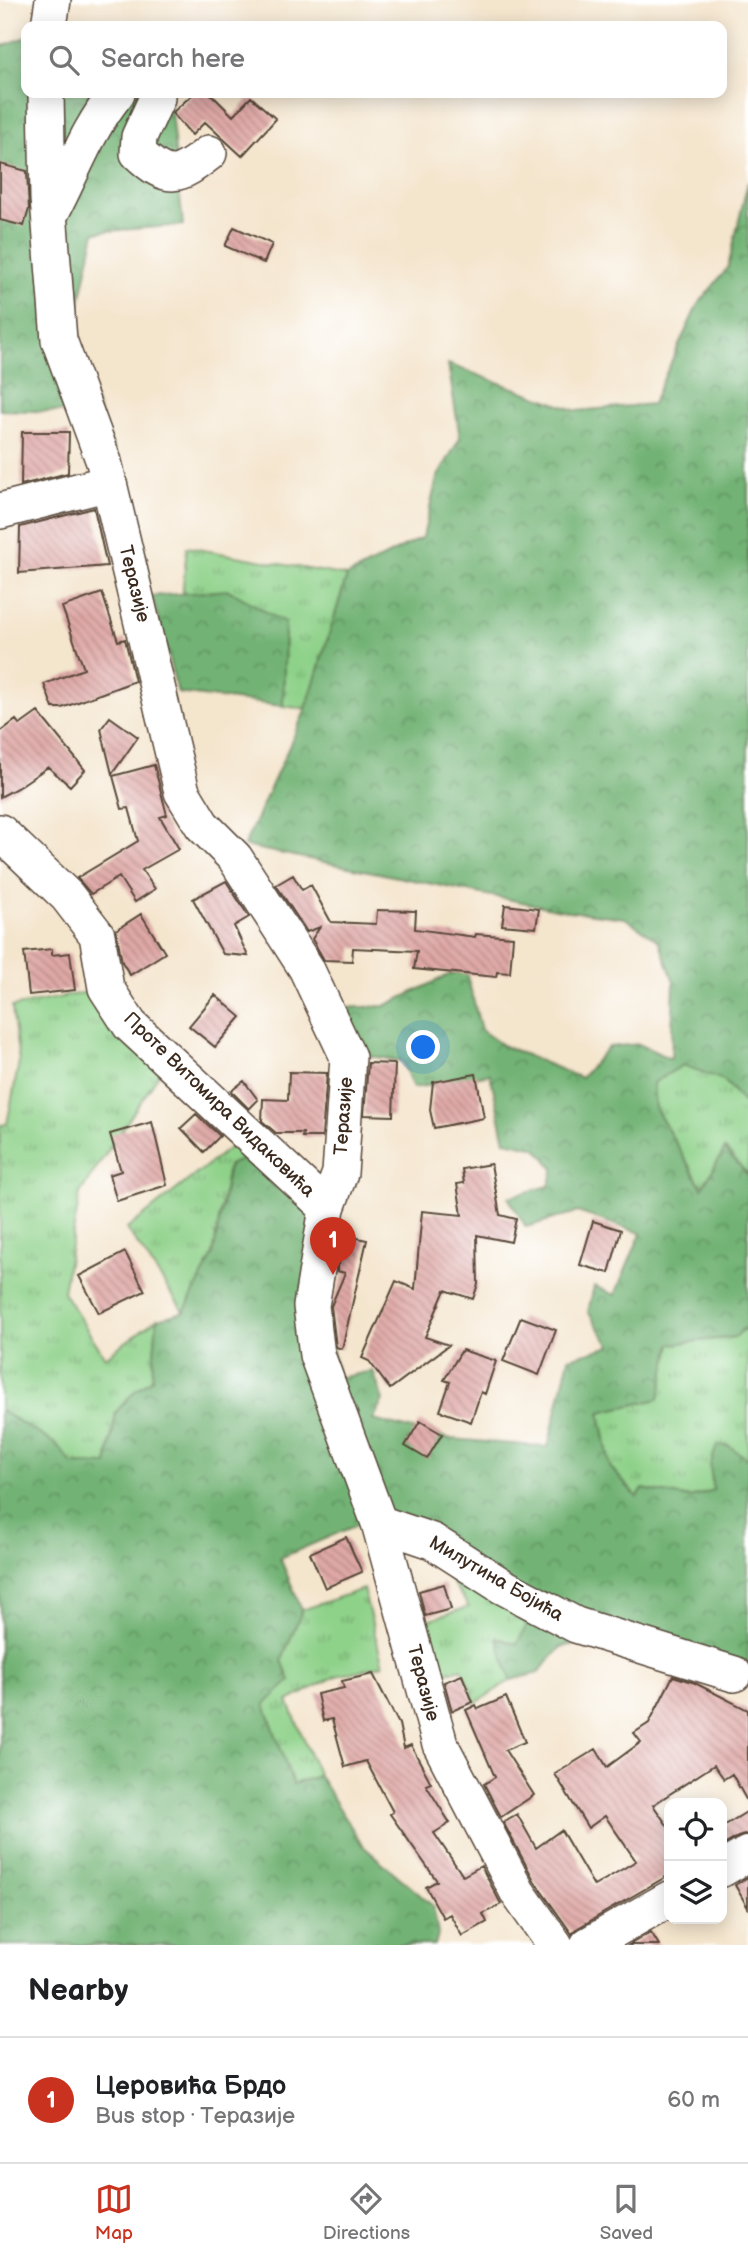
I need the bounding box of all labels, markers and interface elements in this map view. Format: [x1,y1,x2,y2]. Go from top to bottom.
search box [21,21,727,98]
icon: search [45,41,83,79]
text: Search here [101,44,245,75]
street label: Теразије [113,543,155,625]
street label: Проте Витомира Видаковића [119,1008,319,1202]
your location [406,1030,440,1064]
street label: Теразије [330,1076,358,1156]
pin: 1 [310,1217,356,1275]
street label: Милутина Бојића [425,1531,567,1627]
street label: Теразије [402,1642,444,1724]
map controls [664,1798,727,1924]
button: locate [664,1798,727,1861]
button: layers [664,1861,727,1924]
text: Nearby [28,1973,128,2009]
text: Церовића Брдо [95,2071,286,2102]
text: 1 [46,2086,56,2114]
text: 60 m [667,2086,720,2114]
text: Bus stop · Теразије [95,2102,295,2130]
tab: Map [95,2180,133,2245]
tab: Directions [323,2180,410,2245]
tab: Saved [600,2180,653,2245]

